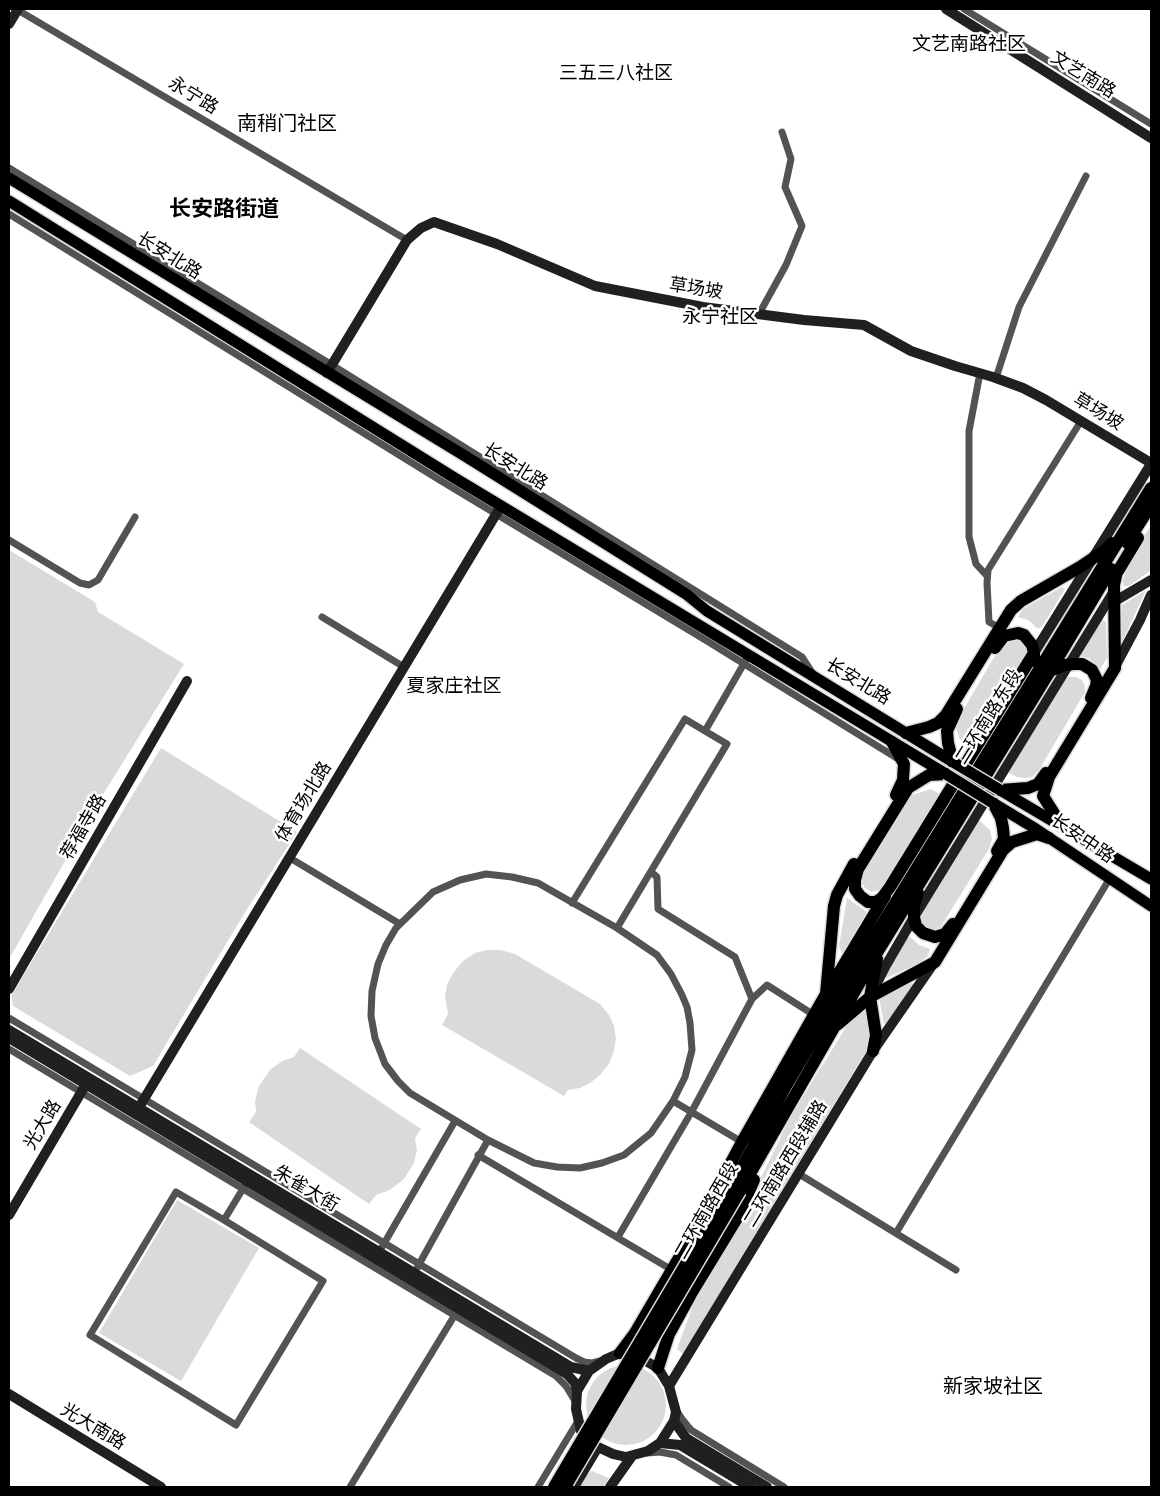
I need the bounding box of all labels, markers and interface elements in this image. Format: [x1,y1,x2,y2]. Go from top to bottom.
district label: 文艺南路社区 [912,34,1026,56]
street label: 文艺南路 [1047,47,1119,103]
district label: 三五三八社区 [559,63,673,85]
street label: 永宁路 [164,73,222,119]
district label: 南稍门社区 [237,112,337,136]
district label: 长安路街道 [169,197,279,223]
street label: 长安北路 [133,228,205,284]
street label: 草场坡 [668,274,724,304]
district label: 永宁社区 [682,307,758,329]
street label: 草场坡 [1069,389,1127,435]
street label: 长安北路 [479,439,551,495]
street label: 长安北路 [822,654,894,710]
street label: 二环南路东段 [951,665,1027,769]
district label: 夏家庄社区 [407,676,501,698]
street label: 体育场北路 [272,758,336,846]
street label: 荐福寺路 [57,790,111,864]
street label: 长安中路 [1046,810,1118,868]
street label: 光大路 [20,1096,66,1154]
street label: 二环南路西段辅路 [740,1097,832,1231]
street label: 二环南路西段 [671,1159,743,1263]
street label: 朱雀大街 [270,1161,342,1217]
district label: 新家坡社区 [943,1375,1043,1399]
street label: 光大南路 [57,1399,129,1455]

